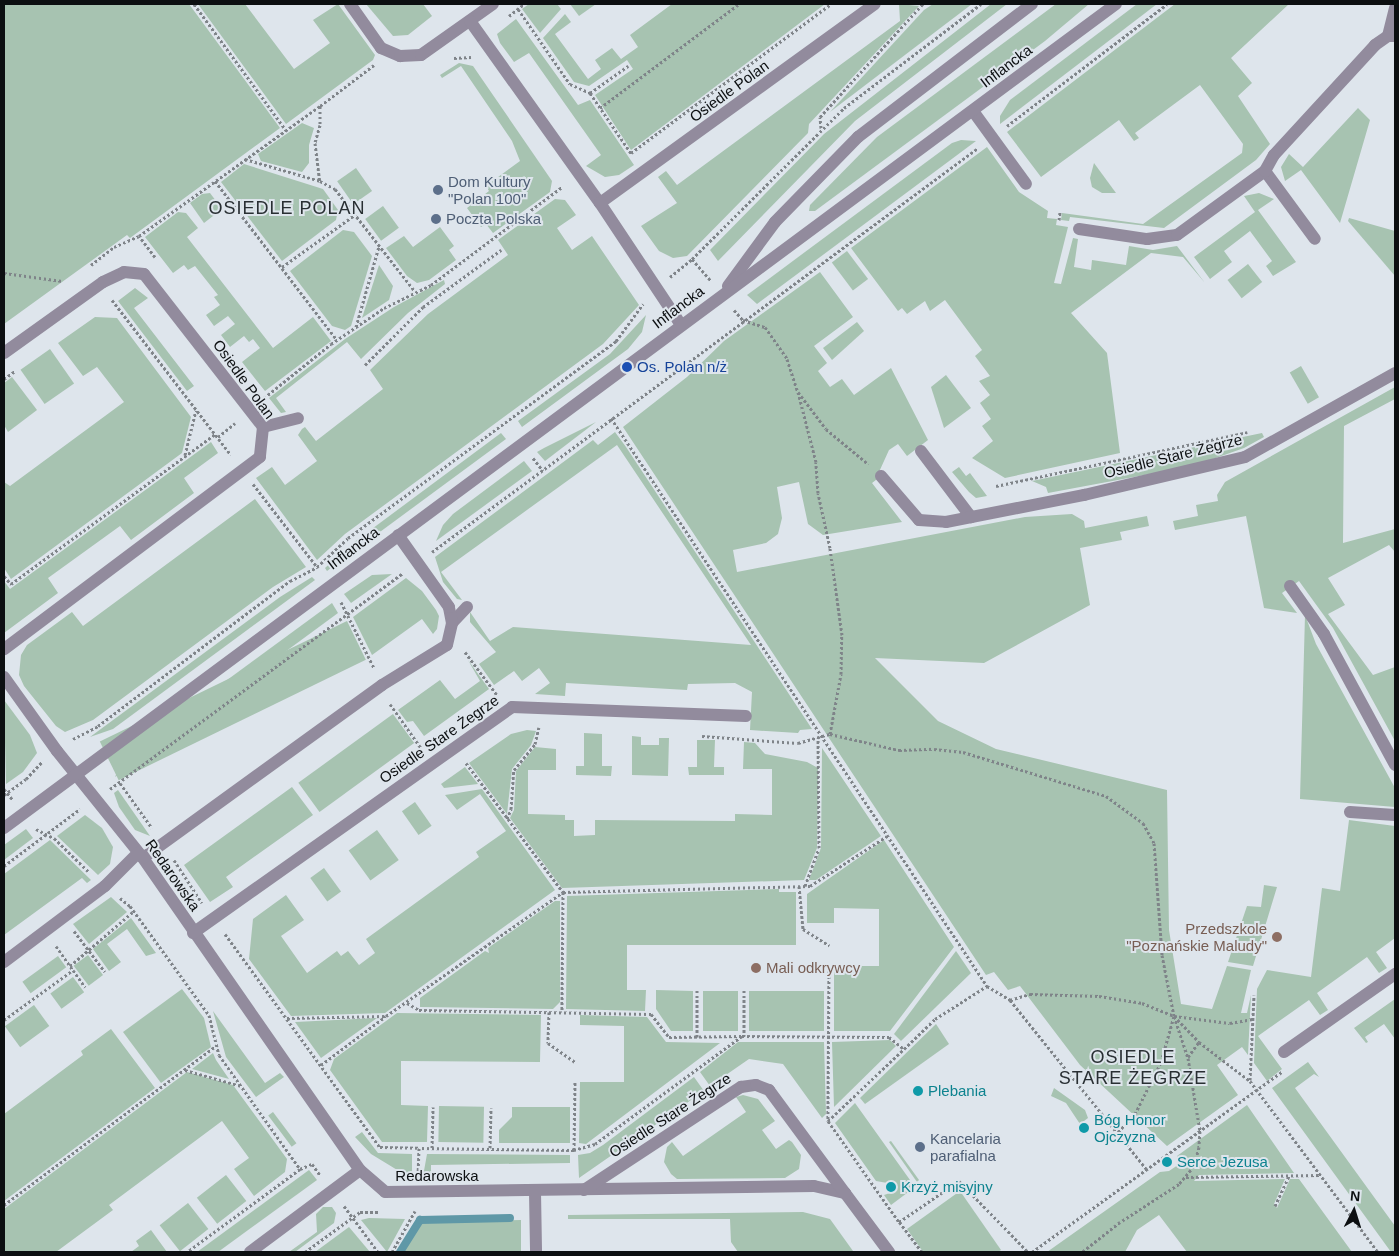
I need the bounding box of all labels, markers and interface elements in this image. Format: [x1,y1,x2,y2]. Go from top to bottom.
street label: Inflancka [977,41,1035,91]
street label: Osiedle Polan [686,56,772,126]
place label: Dom Kultury "Polan 100" [448,172,531,207]
marker: Dom Kultury "Polan 100" [432,184,444,196]
district label: OSIEDLE POLAN [207,197,367,219]
place label: Poczta Polska [446,210,541,228]
marker: Poczta Polska [430,213,442,225]
street label: Inflancka [649,282,707,332]
street label: Osiedle Polan [209,336,279,422]
place label: Os. Polan n/ż [637,358,727,376]
marker: Os. Polan n/ż [621,361,633,373]
street label: Osiedle Stare Żegrze [1102,430,1244,482]
street label: Inflancka [324,523,382,573]
street label: Osiedle Stare Żegrze [376,691,502,787]
street label: Redarowska [142,836,204,914]
place label: Przedszkole "Poznańskie Maludy" [1126,919,1267,954]
marker: Przedszkole "Poznańskie Maludy" [1271,931,1283,943]
place label: Mali odkrywcy [766,959,860,977]
marker: Mali odkrywcy [750,962,762,974]
district label: OSIEDLE STARE ŻEGRZE [1057,1047,1209,1090]
street label: Osiedle Stare Żegrze [606,1069,734,1161]
place label: Plebania [928,1082,986,1100]
marker: Plebania [912,1085,924,1097]
place label: Bóg Honor Ojczyzna [1094,1110,1166,1145]
marker: Bóg Honor Ojczyzna [1078,1122,1090,1134]
place label: Kancelaria parafialna [930,1129,1001,1164]
marker: Kancelaria parafialna [914,1141,926,1153]
place label: Serce Jezusa [1177,1153,1268,1171]
marker: Serce Jezusa [1161,1156,1173,1168]
street label: Redarowska [395,1167,479,1185]
place label: Krzyż misyjny [901,1178,993,1196]
marker: Krzyż misyjny [885,1181,897,1193]
north arrow [1329,1186,1379,1236]
text: N [1350,1188,1361,1204]

